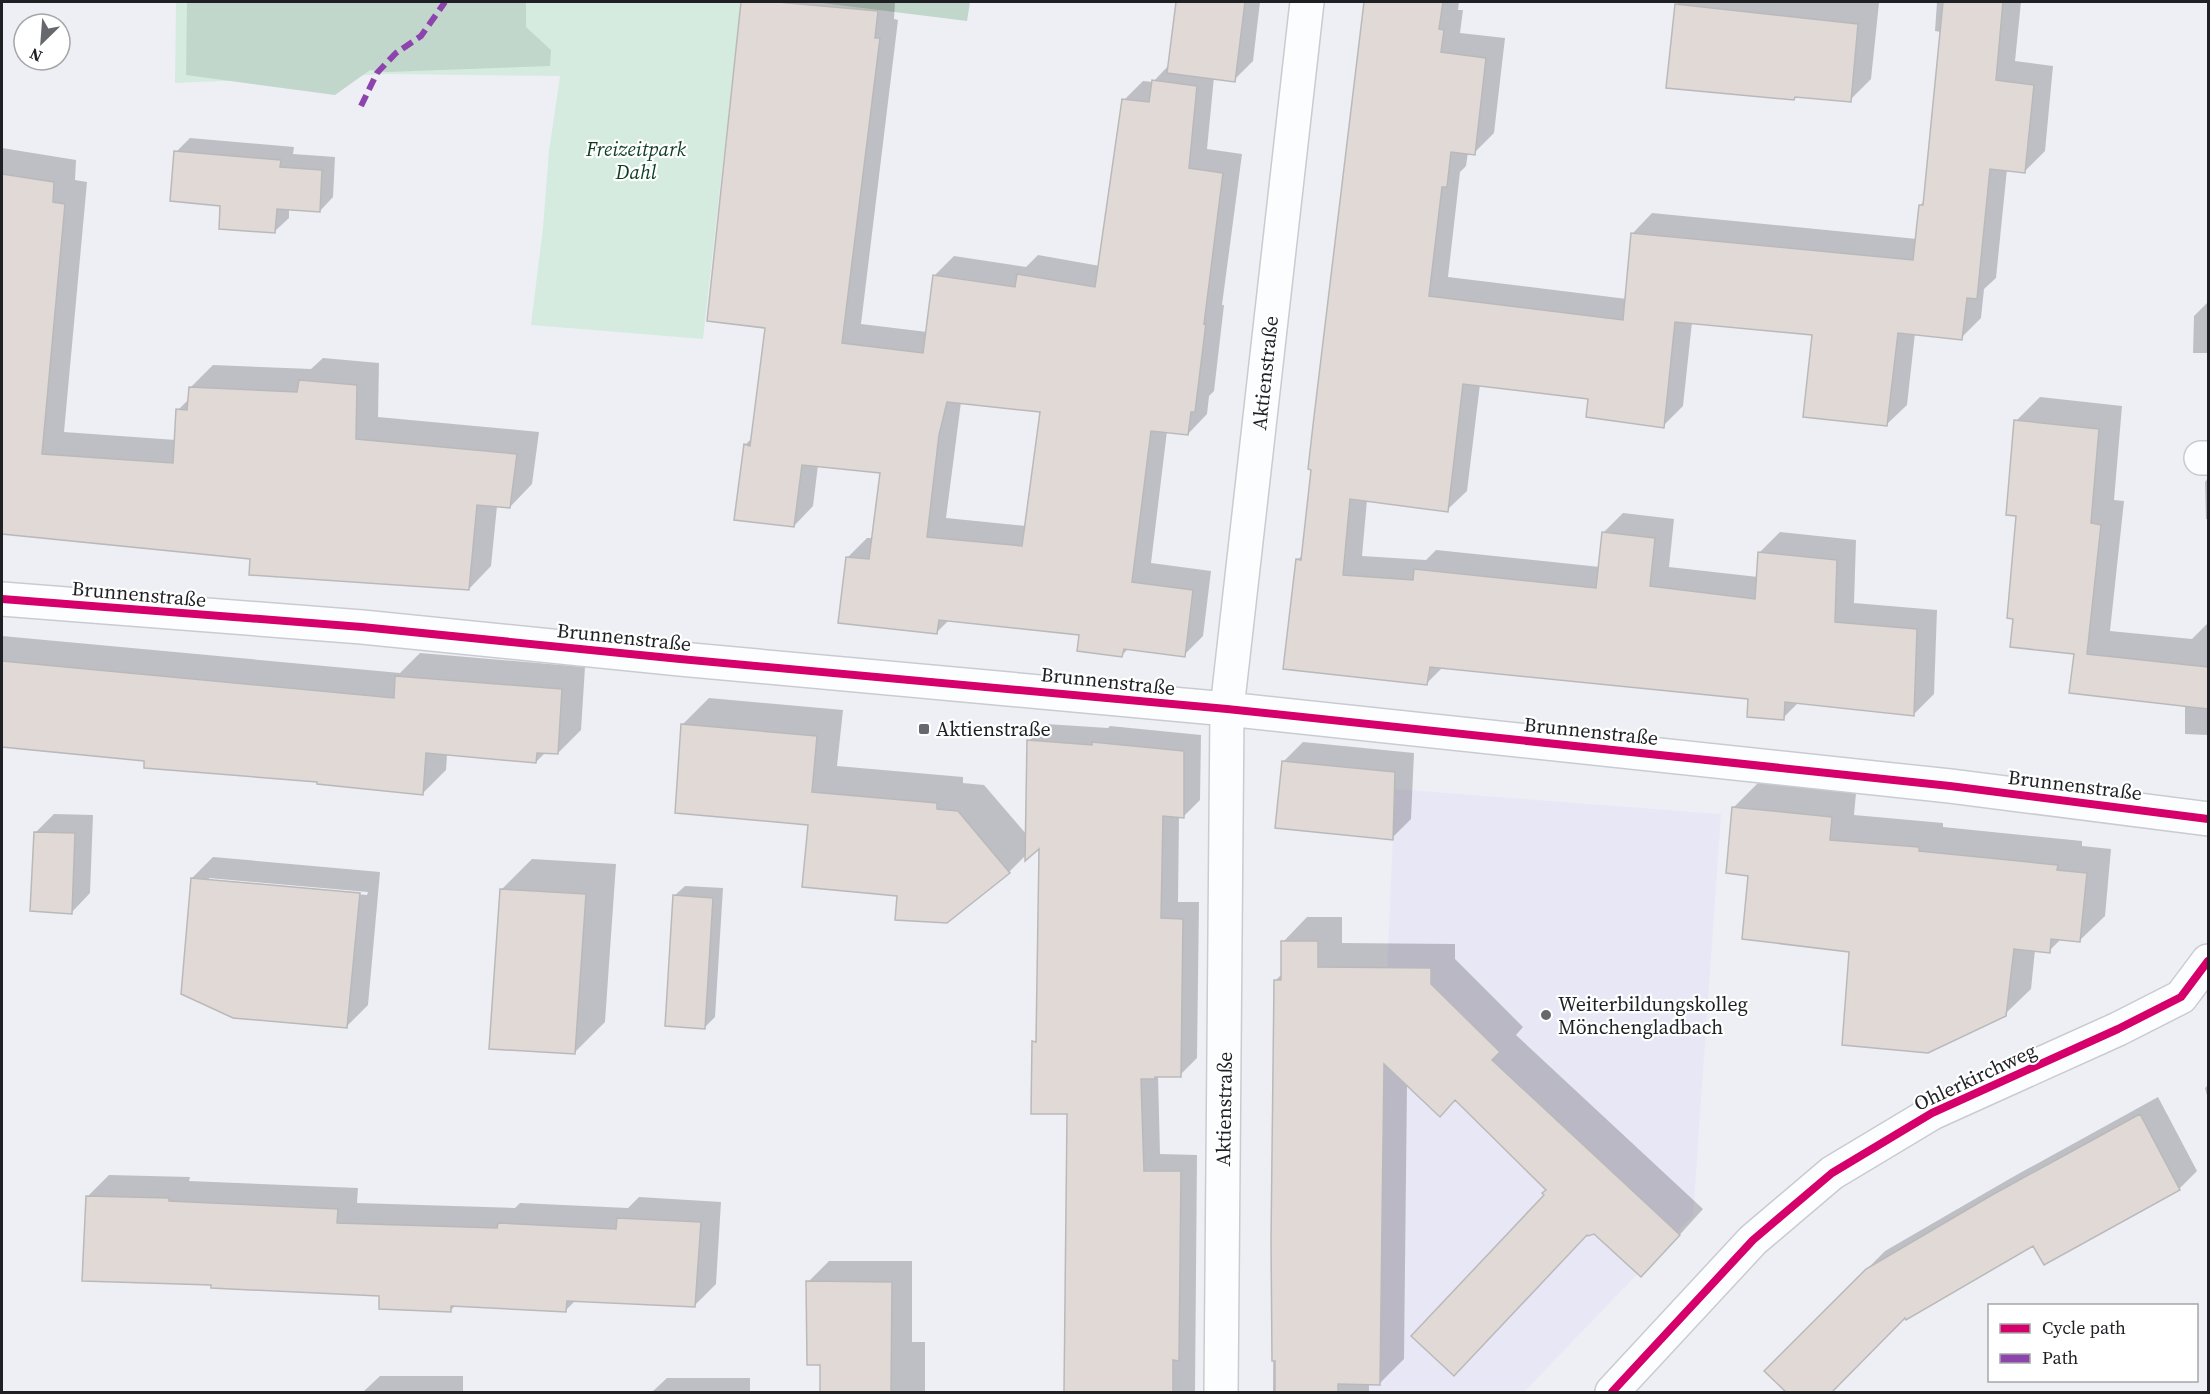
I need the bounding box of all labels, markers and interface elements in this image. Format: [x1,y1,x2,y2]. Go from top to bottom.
north arrow [12,12,72,72]
text: N [25,43,46,68]
park label: Freizeitpark Dahl [585,135,687,186]
street label: Aktienstraße [1245,315,1285,431]
street label: Brunnenstraße [71,574,207,614]
street label: Brunnenstraße [555,616,693,658]
street label: Brunnenstraße [1039,660,1177,702]
street label: Brunnenstraße [1522,710,1660,752]
place label: Aktienstraße [936,715,1051,743]
marker: Aktienstraße [917,722,931,736]
street label: Brunnenstraße [2006,763,2144,807]
place label: Weiterbildungskolleg Mönchengladbach [1558,990,1748,1041]
marker: Weiterbildungskolleg Mönchengladbach [1539,1008,1553,1022]
street label: Ohlerkirchweg [1909,1036,2041,1118]
street label: Aktienstraße [1209,1051,1239,1167]
legend [1988,1304,2198,1382]
text: Cycle path [2042,1315,2126,1340]
text: Path [2042,1345,2079,1370]

